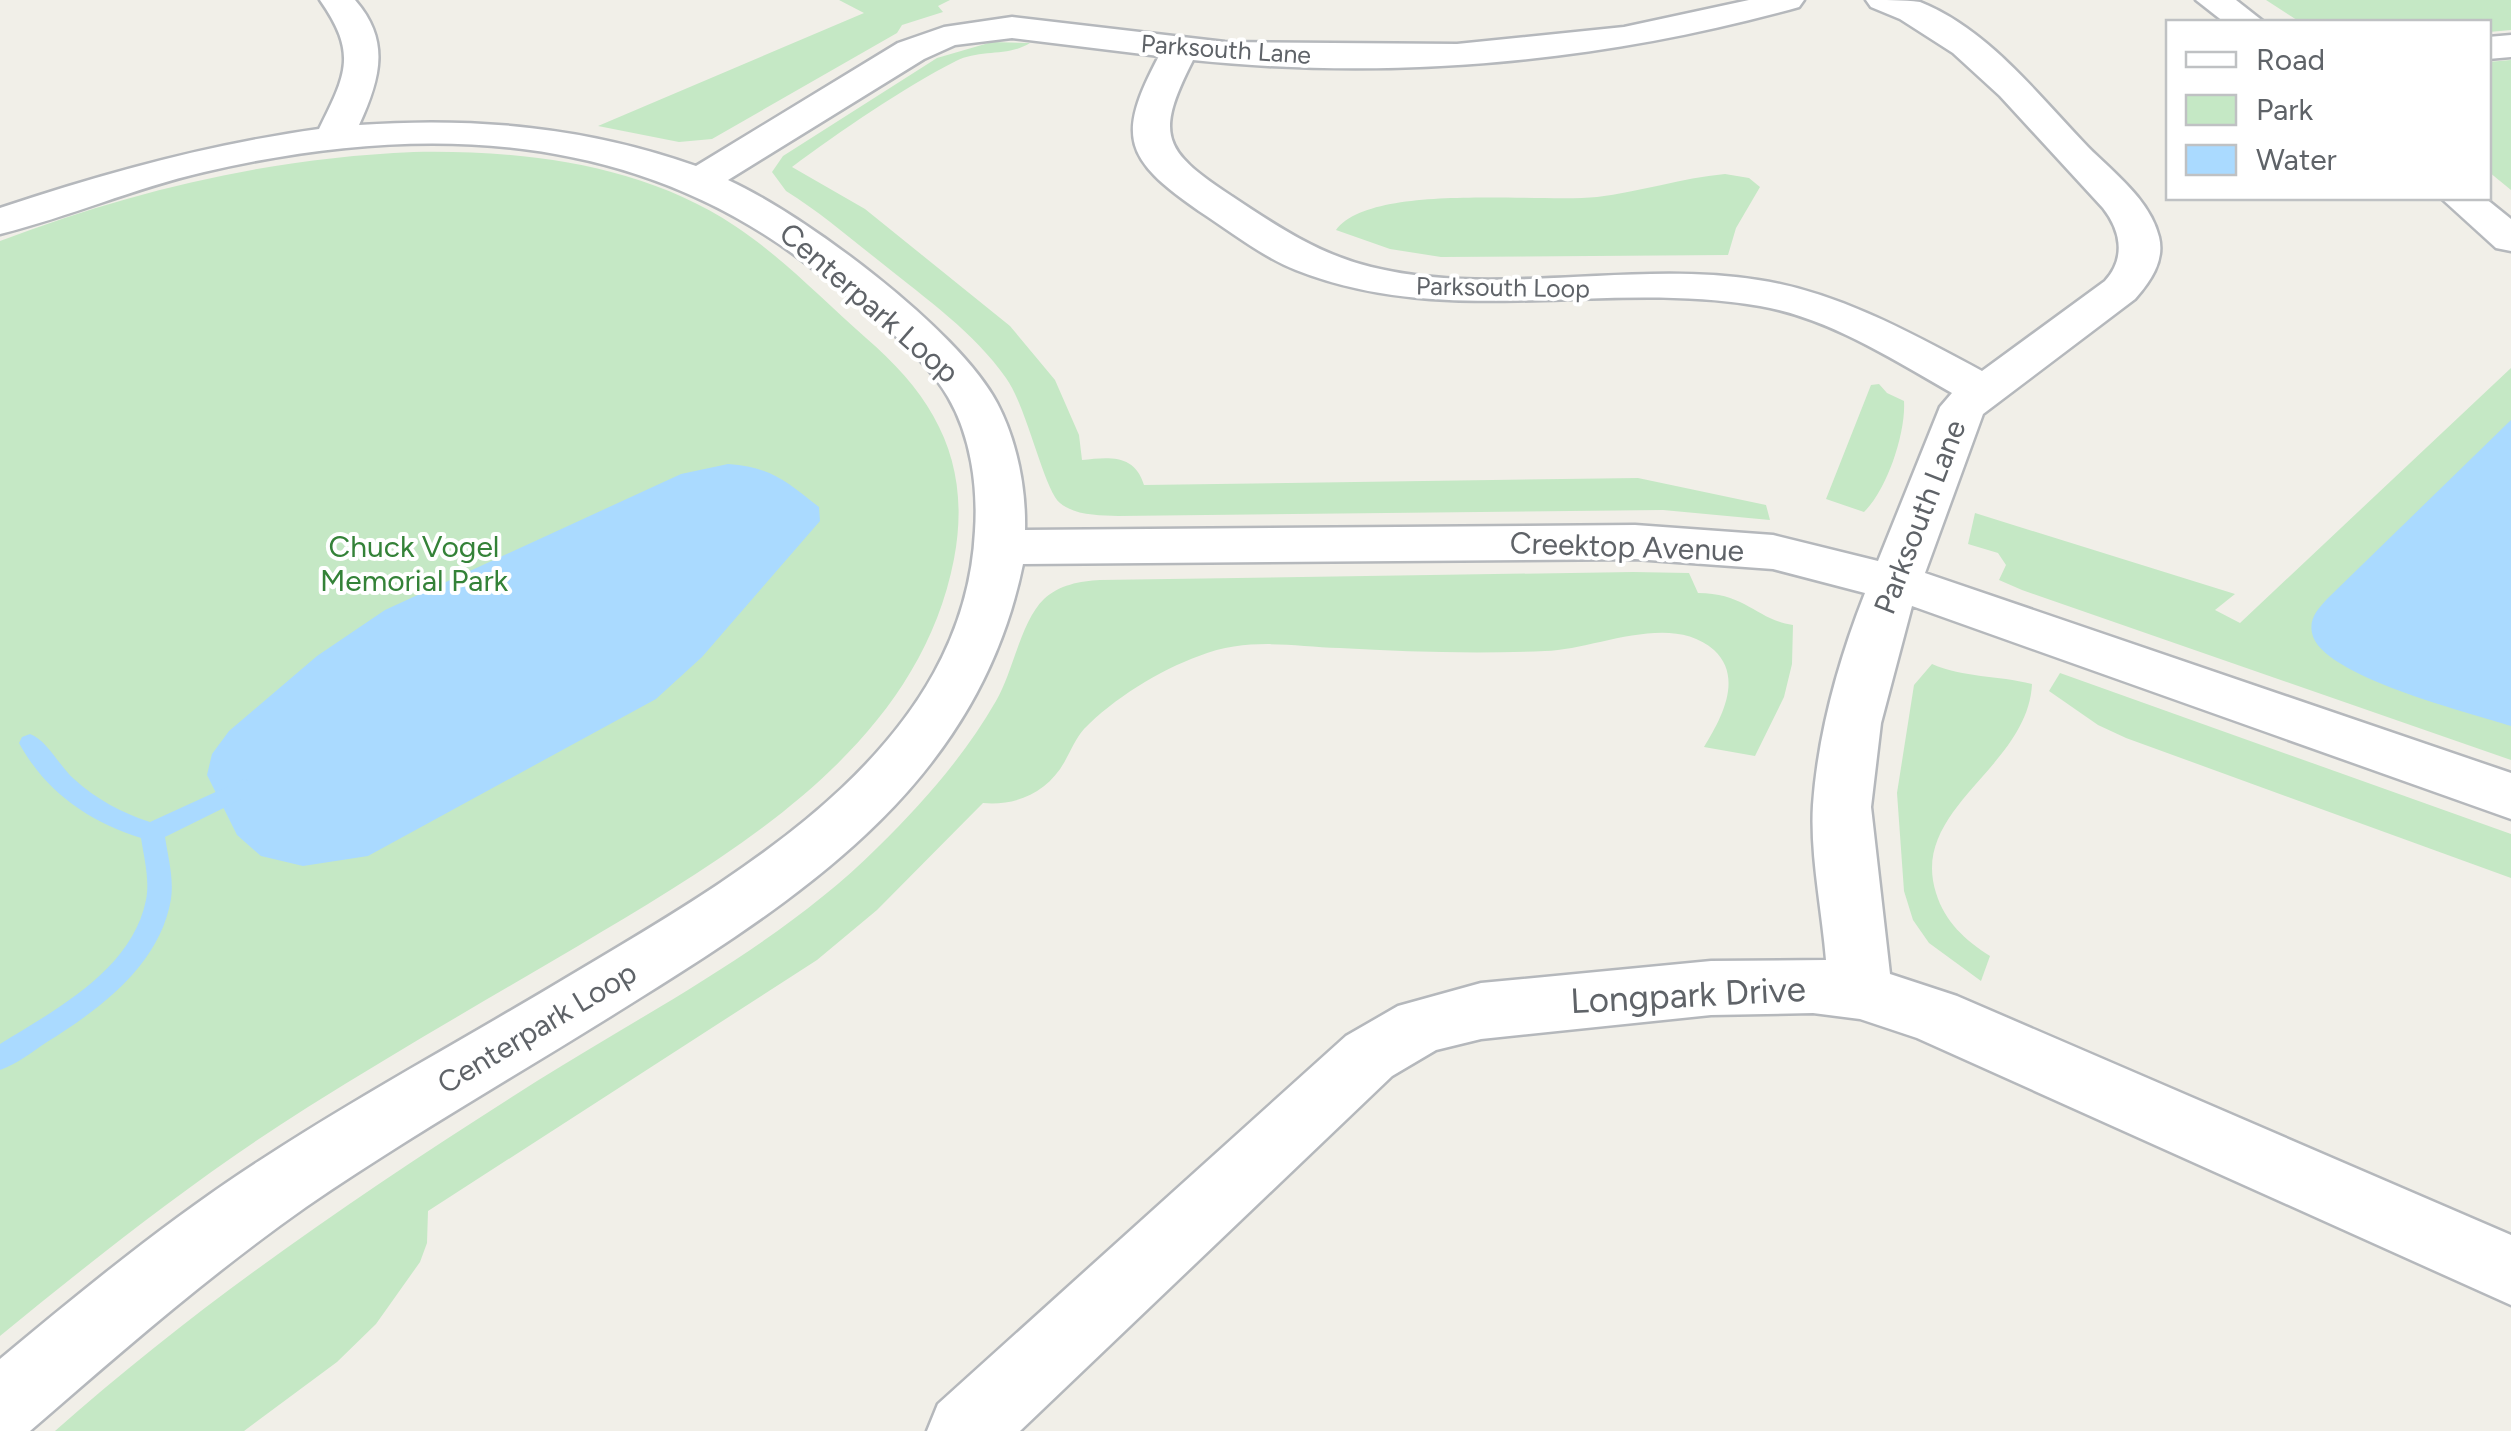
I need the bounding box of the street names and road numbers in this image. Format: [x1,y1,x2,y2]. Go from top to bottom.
street label: Parksouth Lane [1140,28,1312,70]
street label: Centerpark Loop [772,215,967,391]
street label: Parksouth Loop [1416,270,1590,304]
street label: Parksouth Lane [1866,415,1973,619]
street label: Creektop Avenue [1509,524,1745,569]
street label: Centerpark Loop [430,954,643,1102]
street label: Longpark Drive [1569,968,1807,1022]

